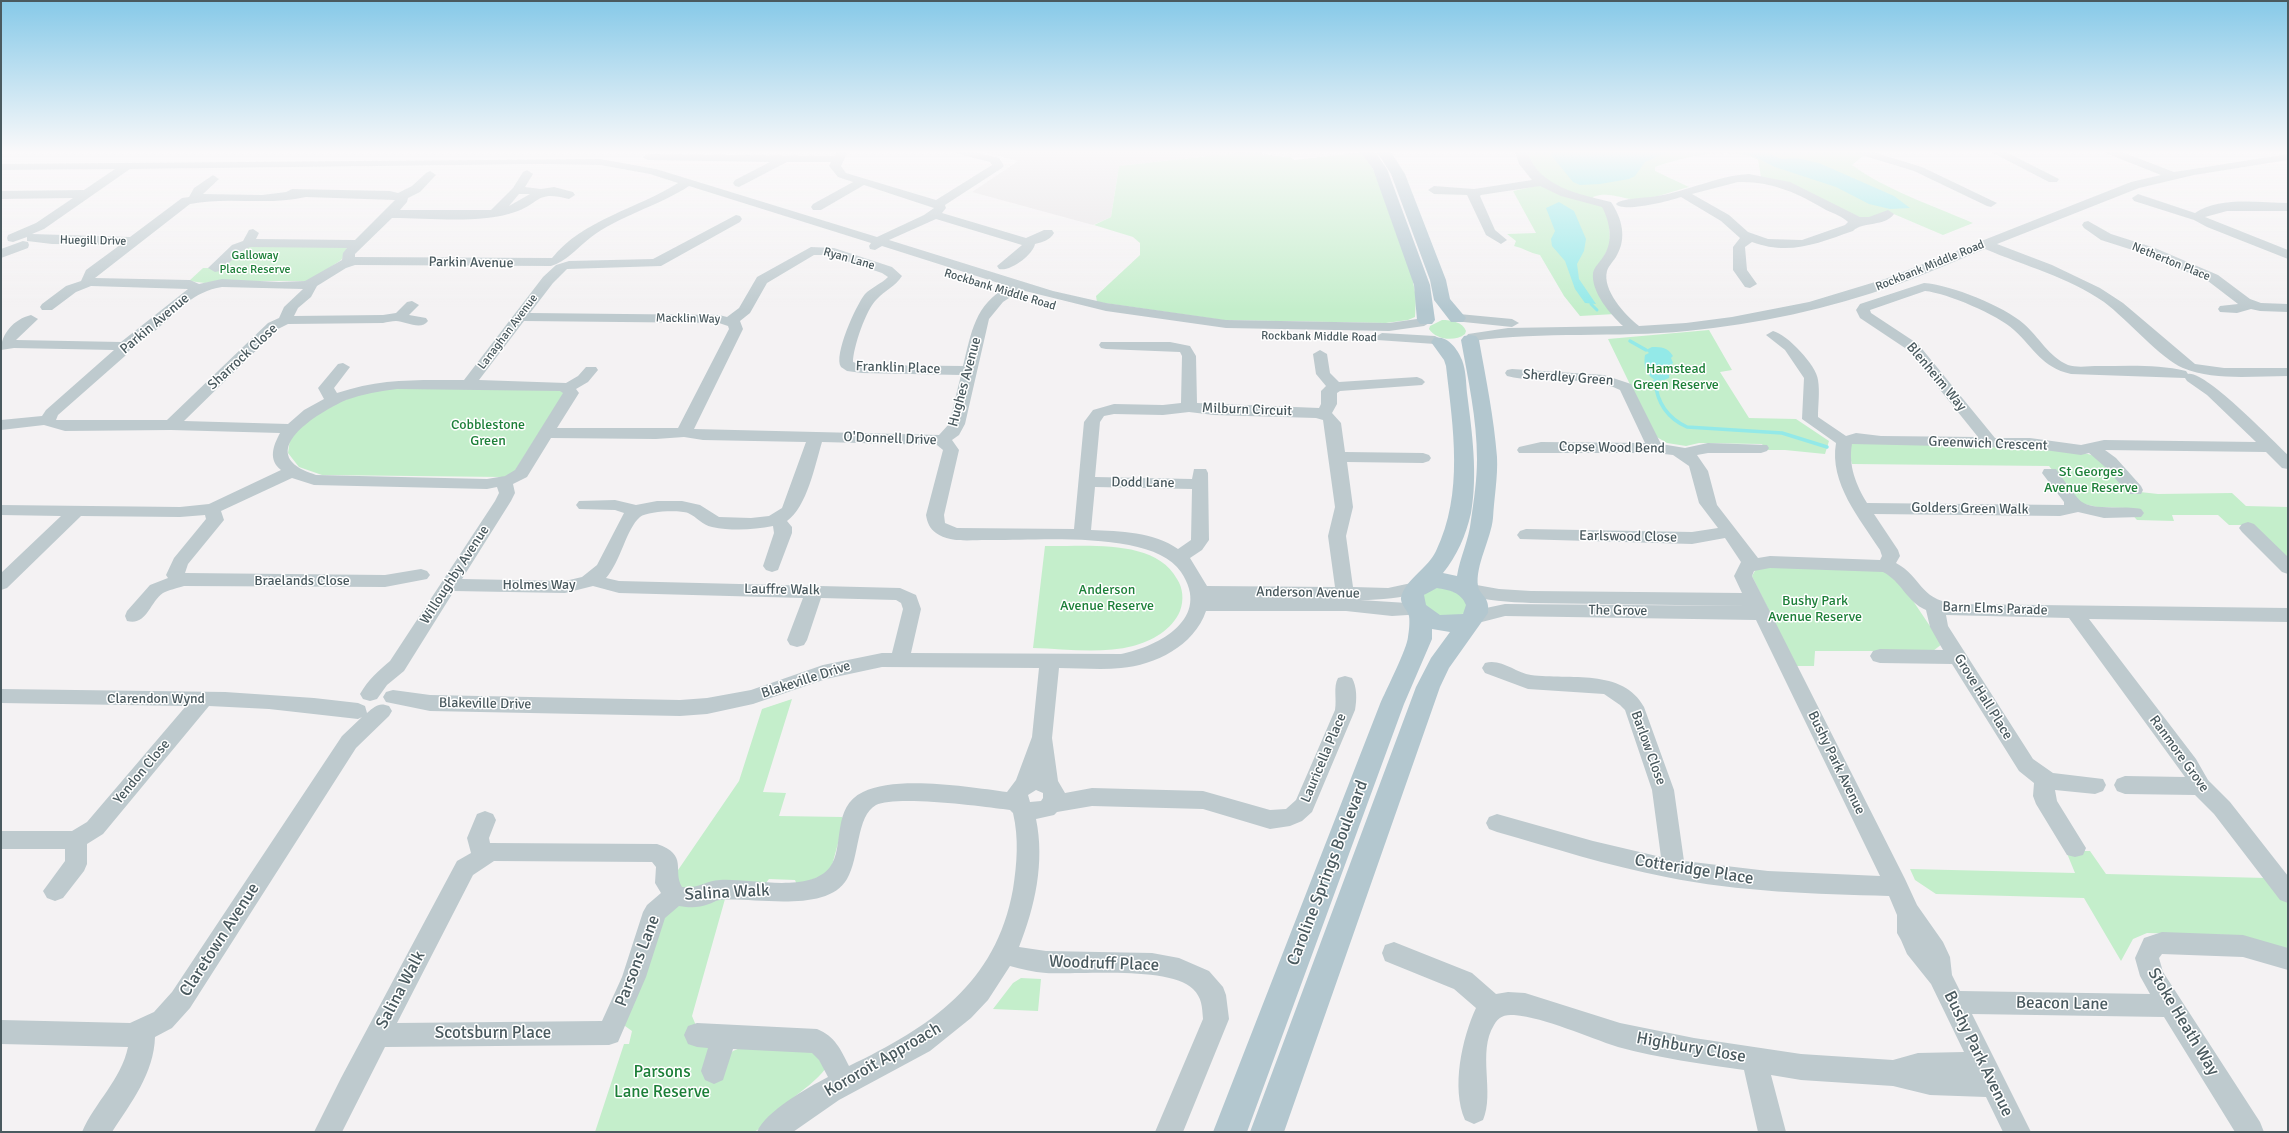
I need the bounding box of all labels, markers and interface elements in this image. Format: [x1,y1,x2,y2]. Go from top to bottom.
street label: Huegill Drive [60,233,126,249]
street label: Rockbank Middle Road [1874,238,1986,294]
street label: Netherton Place [2130,240,2212,284]
street label: Ryan Lane [822,245,876,273]
park label: Galloway Place Reserve [219,249,291,277]
street label: Parkin Avenue [428,254,514,272]
street label: Rockbank Middle Road [942,266,1058,314]
street label: Parkin Avenue [117,290,193,358]
street label: Lanaghan Avenue [475,292,541,372]
street label: Macklin Way [656,311,720,327]
street label: Sharrock Close [205,320,281,394]
street label: Rockbank Middle Road [1261,329,1377,345]
street label: Hughes Avenue [945,335,985,429]
street label: Blenheim Way [1902,339,1970,415]
street label: Franklin Place [855,358,941,378]
park label: Hamstead Green Reserve [1633,361,1719,394]
street label: Sherdley Green [1522,366,1614,390]
street label: Milburn Circuit [1202,400,1292,420]
park label: Cobblestone Green [451,417,525,450]
street label: O'Donnell Drive [843,429,937,449]
street label: Greenwich Crescent [1928,434,2048,454]
street label: Copse Wood Bend [1559,439,1665,457]
park label: St Georges Avenue Reserve [2044,464,2138,496]
street label: Dodd Lane [1111,474,1175,492]
street label: Golders Green Walk [1911,500,2029,518]
street label: Willoughby Avenue [417,522,493,628]
street label: Earlswood Close [1579,528,1677,546]
street label: Braelands Close [254,573,350,589]
street label: Holmes Way [502,577,576,593]
street label: Lauffre Walk [744,581,820,599]
park label: Anderson Avenue Reserve [1060,582,1154,614]
street label: Anderson Avenue [1256,584,1360,602]
park label: Bushy Park Avenue Reserve [1768,593,1862,626]
street label: Barn Elms Parade [1942,599,2048,619]
street label: The Grove [1588,602,1648,620]
street label: Grove Hall Place [1950,651,2016,743]
street label: Blakeville Drive [759,658,853,702]
street label: Clarendon Wynd [107,691,205,707]
street label: Blakeville Drive [439,695,531,713]
street label: Barlow Close [1627,709,1669,787]
street label: Bushy Park Avenue [1804,709,1868,817]
street label: Lauricella Place [1298,711,1350,805]
street label: Ranmore Grove [2146,712,2212,796]
street label: Yendon Close [110,736,174,808]
street label: Caroline Springs Boulevard [1283,778,1373,968]
street label: Cotteridge Place [1633,851,1755,889]
street label: Claretown Avenue [176,879,264,1001]
street label: Salina Walk [684,881,770,905]
street label: Parsons Lane [611,913,665,1009]
street label: Salina Walk [372,948,430,1032]
street label: Woodruff Place [1049,952,1159,976]
street label: Stoke Heath Way [2143,964,2223,1080]
street label: Bushy Park Avenue [1939,988,2017,1120]
street label: Beacon Lane [2016,993,2108,1015]
street label: Kororoit Approach [821,1018,945,1102]
street label: Scotsburn Place [435,1024,551,1044]
street label: Highbury Close [1635,1028,1747,1068]
park label: Parsons Lane Reserve [614,1063,710,1103]

